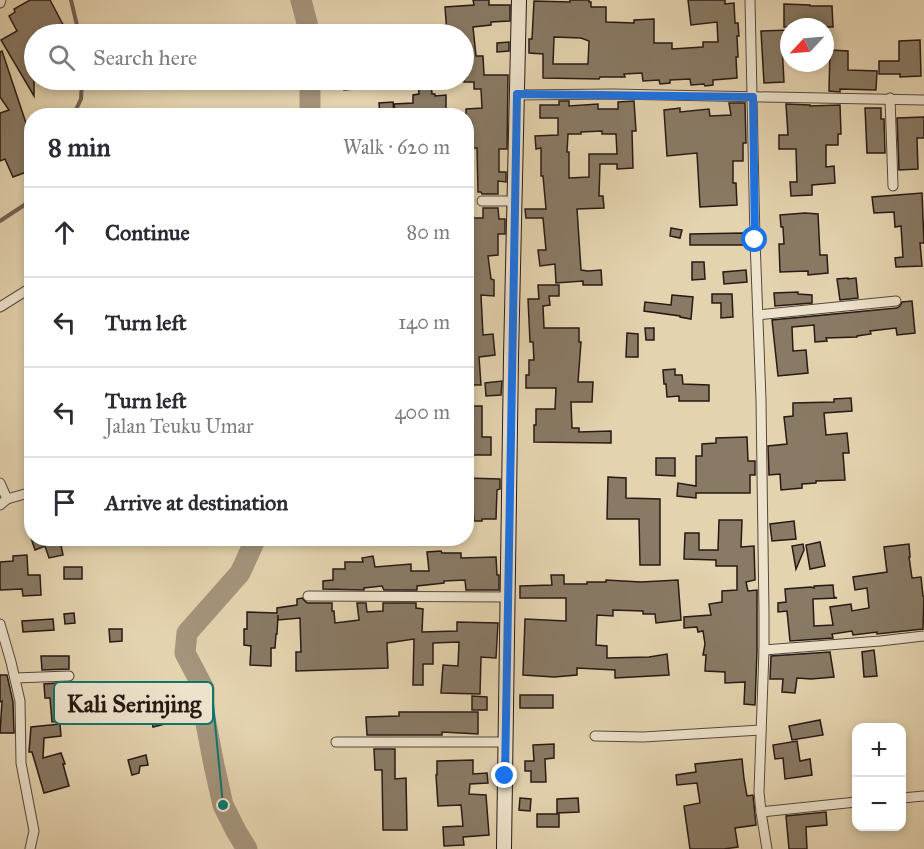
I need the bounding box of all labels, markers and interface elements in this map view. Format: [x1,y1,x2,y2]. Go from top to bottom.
north arrow [780,18,834,72]
search box [24,24,474,90]
icon: search [45,41,78,74]
text: Search here [93,44,197,71]
text: 8 min [48,131,111,163]
text: Walk · 620 m [343,135,450,159]
icon: ahead [48,216,81,249]
text: Continue [105,219,190,246]
text: 80 m [407,220,450,244]
route start [741,226,767,252]
icon: left [48,306,81,339]
text: Turn left [105,309,187,336]
text: 140 m [398,310,450,334]
text: Turn left [105,387,187,414]
icon: left [48,396,81,429]
text: 400 m [394,400,450,424]
text: Jalan Teuku Umar [105,414,253,438]
icon: arrive [48,486,81,519]
text: Arrive at destination [105,489,288,516]
callout: Kali Serinjing [54,682,213,724]
text: Kali Serinjing [67,689,202,719]
map controls [852,723,906,831]
button: + [852,723,906,777]
route end [491,762,517,788]
button: − [852,777,906,831]

